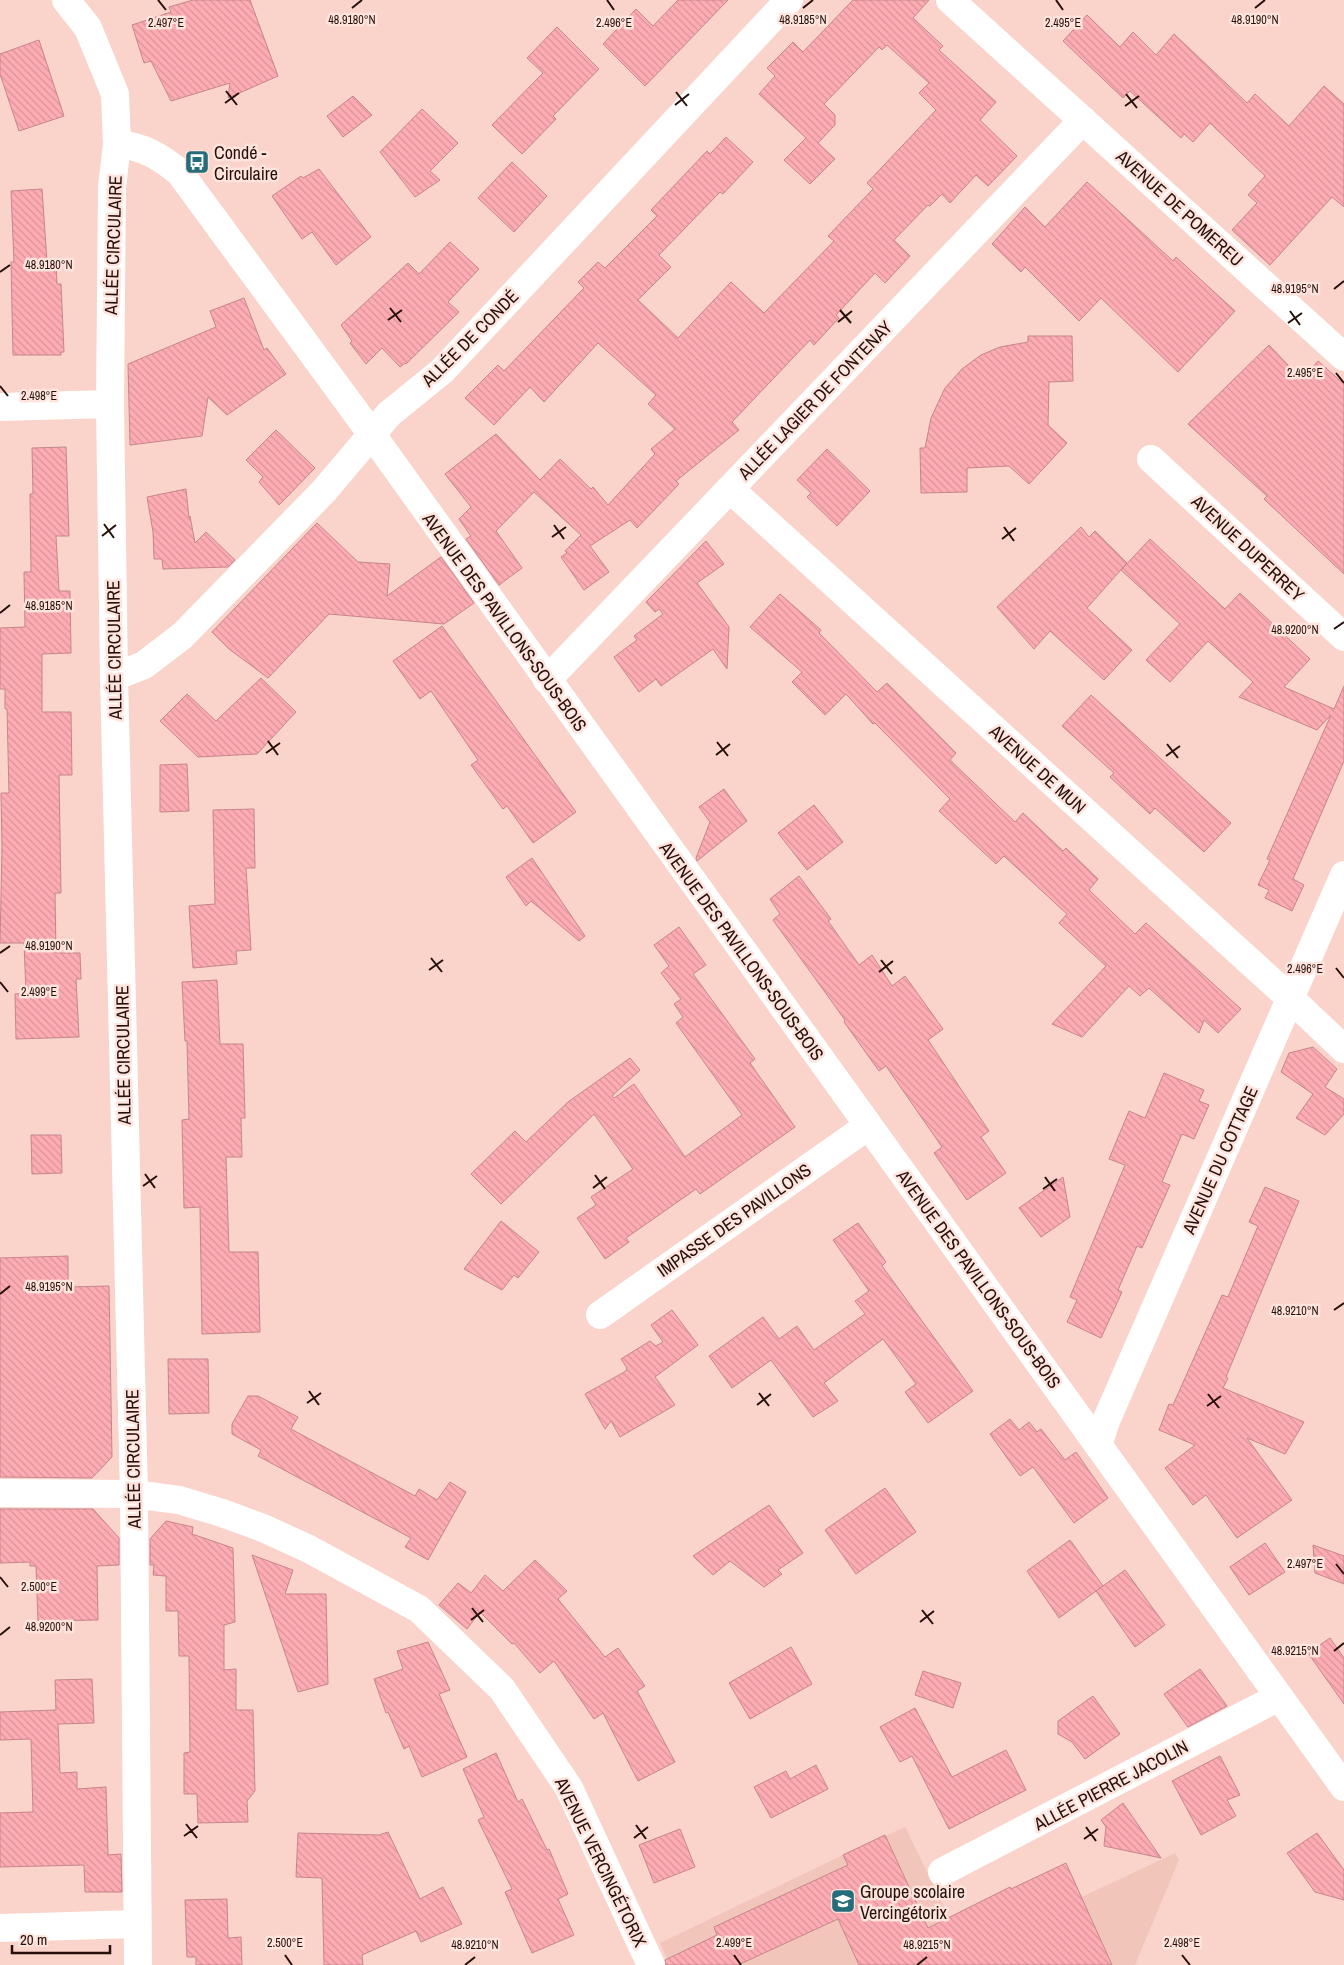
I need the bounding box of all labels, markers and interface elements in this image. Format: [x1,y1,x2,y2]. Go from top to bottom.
text: 48.9180°N [328,12,376,28]
text: 48.9185°N [779,12,827,28]
text: 48.9190°N [1231,12,1279,28]
text: 2.497°E [148,15,184,31]
text: 2.496°E [596,15,632,31]
text: 2.495°E [1045,15,1081,31]
place label: Condé - Circulaire [214,140,278,186]
street label: AVENUE DE POMEREU [1110,144,1249,272]
bus stop icon: Condé - Circulaire [184,149,210,175]
street label: ALLÉE CIRCULAIRE [98,175,128,316]
text: 48.9180°N [25,257,73,273]
text: 48.9195°N [1271,281,1319,297]
street label: ALLÉE DE CONDÉ [415,284,524,393]
street label: ALLÉE LAGIER DE FONTENAY [732,315,898,486]
text: 2.495°E [1287,365,1323,381]
text: 2.498°E [21,388,57,404]
street label: AVENUE DUPERREY [1185,488,1310,607]
street label: AVENUE DES PAVILLONS-SOUS-BOIS [416,507,593,737]
street label: ALLÉE CIRCULAIRE [100,580,128,721]
text: 48.9185°N [25,598,73,614]
text: 48.9200°N [1271,622,1319,638]
street label: AVENUE DE MUN [984,718,1092,819]
street label: AVENUE DES PAVILLONS-SOUS-BOIS [653,836,830,1066]
text: 48.9190°N [25,938,73,954]
text: 2.496°E [1287,961,1323,977]
text: 2.499°E [21,984,57,1000]
street label: ALLÉE CIRCULAIRE [109,985,137,1126]
street label: AVENUE DU COTTAGE [1176,1082,1264,1239]
street label: IMPASSE DES PAVILLONS [652,1157,816,1283]
street label: AVENUE DES PAVILLONS-SOUS-BOIS [890,1164,1067,1394]
text: 48.9195°N [25,1279,73,1295]
text: 48.9210°N [1271,1303,1319,1319]
street label: ALLÉE CIRCULAIRE [119,1389,147,1530]
text: 2.497°E [1287,1556,1323,1572]
text: 2.500°E [21,1579,57,1595]
text: 48.9200°N [25,1619,73,1635]
text: 48.9215°N [1271,1643,1319,1659]
street label: ALLÉE PIERRE JACOLIN [1029,1734,1193,1837]
street label: AVENUE VERCINGÉTORIX [549,1772,653,1951]
place label: Groupe scolaire Vercingétorix [860,1879,965,1925]
school or university icon: Groupe scolaire Vercingétorix [830,1888,856,1914]
scale bar [12,1922,110,1954]
text: 20 m [20,1929,47,1950]
text: 2.500°E [267,1935,303,1951]
text: 2.499°E [716,1935,752,1951]
text: 2.498°E [1164,1935,1200,1951]
text: 48.9210°N [451,1937,499,1953]
text: 48.9215°N [903,1937,951,1953]

